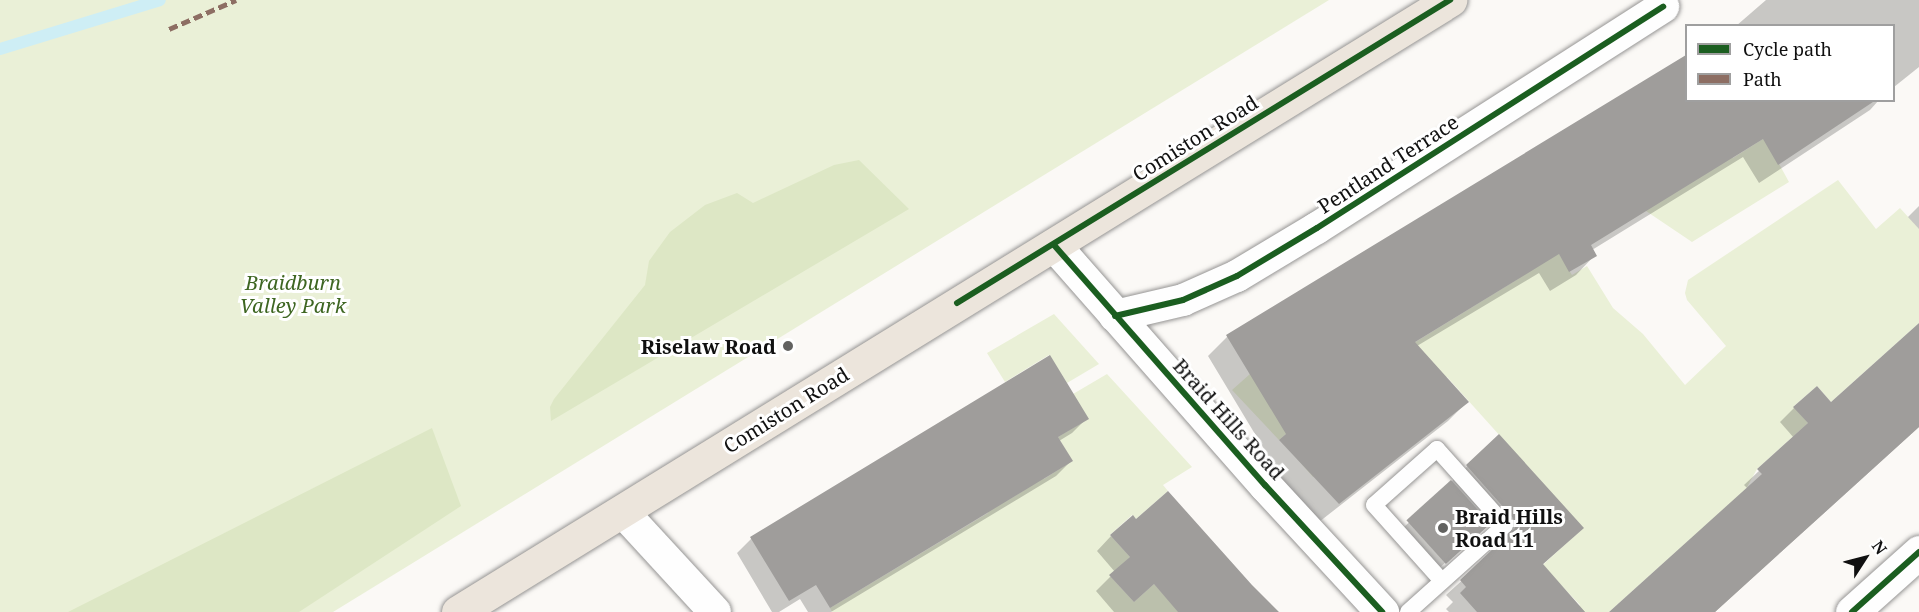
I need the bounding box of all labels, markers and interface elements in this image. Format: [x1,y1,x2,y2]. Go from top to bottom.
legend [1685,24,1895,102]
text: Cycle path [1743,37,1832,61]
text: Path [1743,67,1782,91]
street label: Comiston Road [1128,90,1262,186]
street label: Pentland Terrace [1313,110,1463,218]
park label: Braidburn Valley Park [240,270,346,317]
place label: Riselaw Road [641,334,776,358]
marker: Riselaw Road [781,339,795,353]
street label: Braid Hills Road [1168,354,1290,484]
street label: Comiston Road [719,362,853,458]
place label: Braid Hills Road 11 [1455,504,1563,551]
marker: Braid Hills Road 11 [1436,521,1450,535]
north arrow [1835,528,1895,588]
text: N [1867,536,1892,559]

